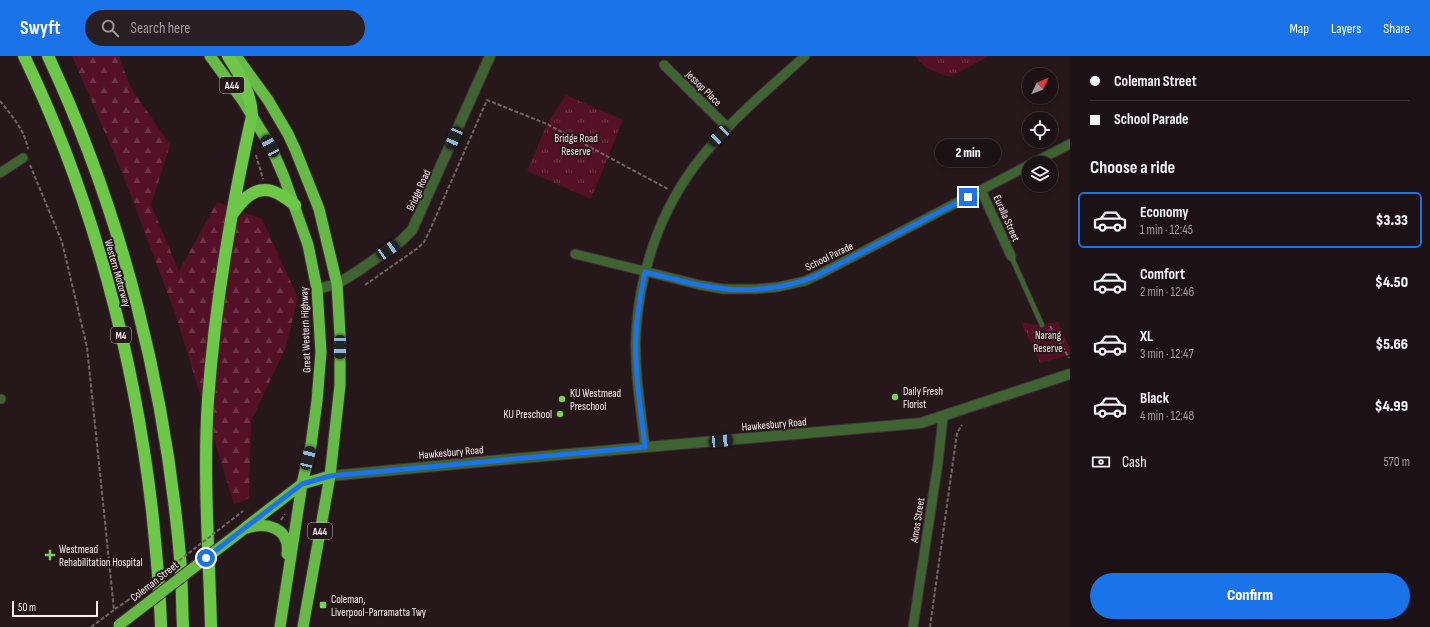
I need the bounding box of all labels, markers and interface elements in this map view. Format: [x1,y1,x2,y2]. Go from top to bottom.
search box [85,10,365,46]
text: Swyft [20,17,61,40]
icon: search [99,17,121,39]
text: Search here [131,19,190,38]
text: Map [1289,20,1309,37]
text: Layers [1331,20,1361,37]
text: Share [1383,20,1410,37]
street label: Jessop Place [682,67,724,109]
north arrow [1022,68,1058,104]
map controls [1022,68,1058,192]
text: Coleman Street [1114,72,1197,91]
road number: A44 [220,77,244,93]
text: School Parade [1114,110,1189,129]
button: locate [1022,112,1058,148]
car [706,123,732,149]
car [444,125,464,151]
park label: Bridge Road Reserve [554,132,598,158]
car [259,133,281,159]
callout: 2 min [935,139,1001,167]
text: 2 min [955,145,981,161]
button: layers [1022,156,1058,192]
text: Choose a ride [1090,157,1175,178]
street label: Bridge Road [404,167,433,213]
route end [959,188,977,206]
street label: Euralla Street [991,193,1023,244]
icon: car [1092,202,1128,238]
text: Economy [1140,203,1189,222]
text: $3.33 [1376,211,1408,230]
text: 1 min · 12:45 [1140,222,1193,238]
street label: Western Motorway [102,238,134,309]
car [375,238,401,262]
street label: School Parade [803,239,855,274]
icon: car [1092,264,1128,300]
text: Comfort [1140,265,1185,284]
text: $4.50 [1375,273,1408,292]
text: 2 min · 12:46 [1140,284,1194,300]
street label: Great Western Highway [297,286,313,373]
icon: car [1092,326,1128,362]
road number: M4 [111,327,131,343]
text: XL [1140,327,1153,346]
park label: Narang Reserve [1033,329,1063,355]
car [334,335,346,359]
text: $5.66 [1375,335,1408,354]
text: 3 min · 12:47 [1140,346,1194,362]
place label: Daily Fresh Florist [903,385,943,411]
place label: KU Westmead Preschool [570,387,622,413]
icon: car [1092,388,1128,424]
text: Black [1140,389,1169,408]
marker: Daily Fresh Florist [890,392,900,402]
marker: KU Westmead Preschool [557,394,567,404]
text: $4.99 [1375,397,1408,416]
place label: KU Preschool [504,408,552,421]
text: 4 min · 12:48 [1140,408,1194,424]
marker: KU Preschool [555,409,565,419]
street label: Hawkesbury Road [741,415,807,434]
car [709,434,733,448]
street label: Hawkesbury Road [418,443,484,462]
car [299,445,317,471]
icon: cash [1090,451,1112,473]
text: Cash [1122,453,1147,472]
text: 570 m [1383,454,1410,470]
street label: Amos Street [907,496,928,545]
road number: A44 [308,523,332,539]
place label: Westmead Rehabilitation Hospital [59,543,143,569]
marker: Westmead Rehabilitation Hospital [44,549,56,561]
route start [197,549,215,567]
street label: Coleman Street [128,558,181,604]
button: Confirm [1090,573,1410,619]
place label: Coleman, Liverpool-Parramatta Twy [331,593,427,619]
scale bar [12,599,98,618]
marker: Coleman, Liverpool-Parramatta Twy [318,600,328,610]
text: 50 m [18,601,36,614]

